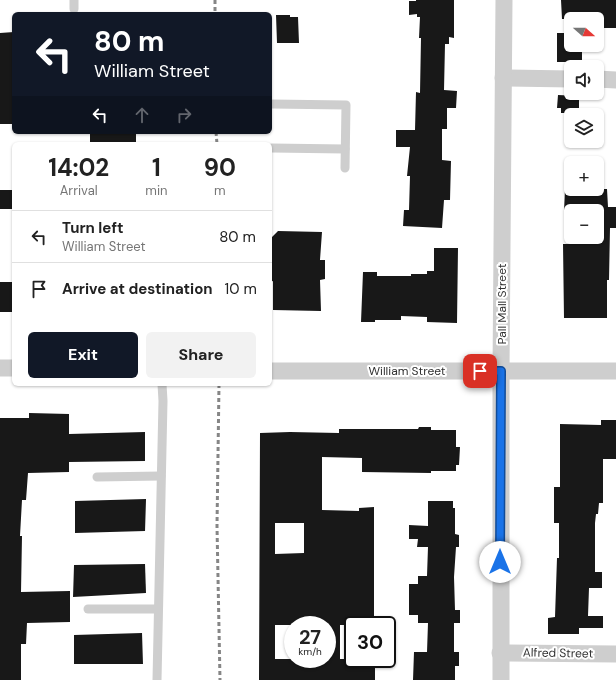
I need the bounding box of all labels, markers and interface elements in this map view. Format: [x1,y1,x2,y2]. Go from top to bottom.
north arrow [564,12,604,52]
map controls [564,12,604,244]
text: 80 m [94,23,164,60]
icon: left [28,28,80,80]
text: William Street [94,59,210,83]
button: sound [564,60,604,100]
icon: left [89,104,111,126]
icon: ahead [131,104,153,126]
icon: right [173,104,195,126]
button: layers [564,108,604,148]
text: 14:02 [48,152,109,183]
text: 1 [152,152,161,183]
text: 90 [204,152,236,183]
button: + [564,156,604,196]
text: Arrival [60,182,98,199]
text: min [145,182,168,199]
text: m [214,182,226,199]
button: − [564,204,604,244]
text: Turn left [62,218,123,238]
icon: left [28,226,50,248]
text: 80 m [219,227,256,247]
text: William Street [62,238,146,255]
street label: Pall Mall Street [494,263,510,344]
icon: arrive [28,278,50,300]
text: Arrive at destination [62,279,213,299]
text: 10 m [225,279,257,299]
button: Exit [28,332,138,378]
button: Share [146,332,256,378]
pin [463,354,497,388]
icon: arrive [469,360,491,382]
street label: William Street [368,363,446,379]
position arrow [479,541,521,583]
speed limit sign: 30 [344,616,396,668]
text: 27 [299,624,321,650]
street label: Alfred Street [523,644,594,662]
text: km/h [298,645,322,658]

